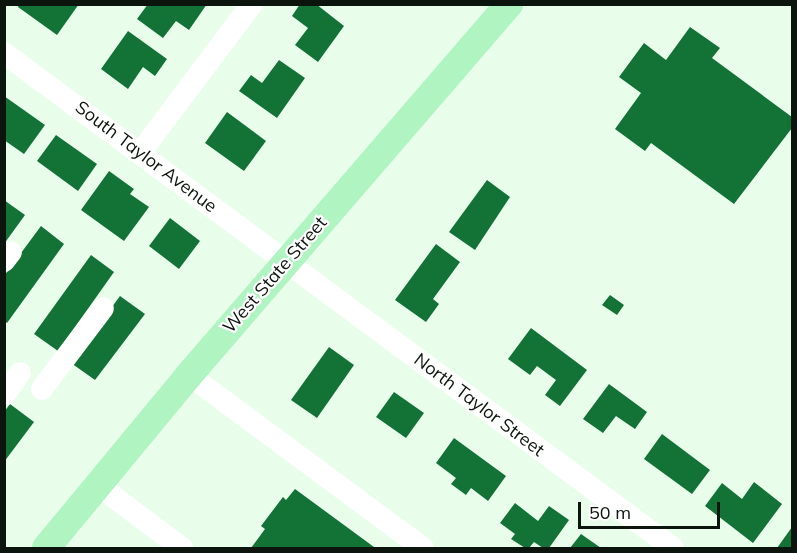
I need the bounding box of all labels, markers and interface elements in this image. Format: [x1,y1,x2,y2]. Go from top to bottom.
street label: South Taylor Avenue [71,97,221,217]
street label: West State Street [219,212,331,338]
street label: North Taylor Street [410,349,548,461]
scale bar [581,490,724,528]
text: 50 m [589,501,631,524]

